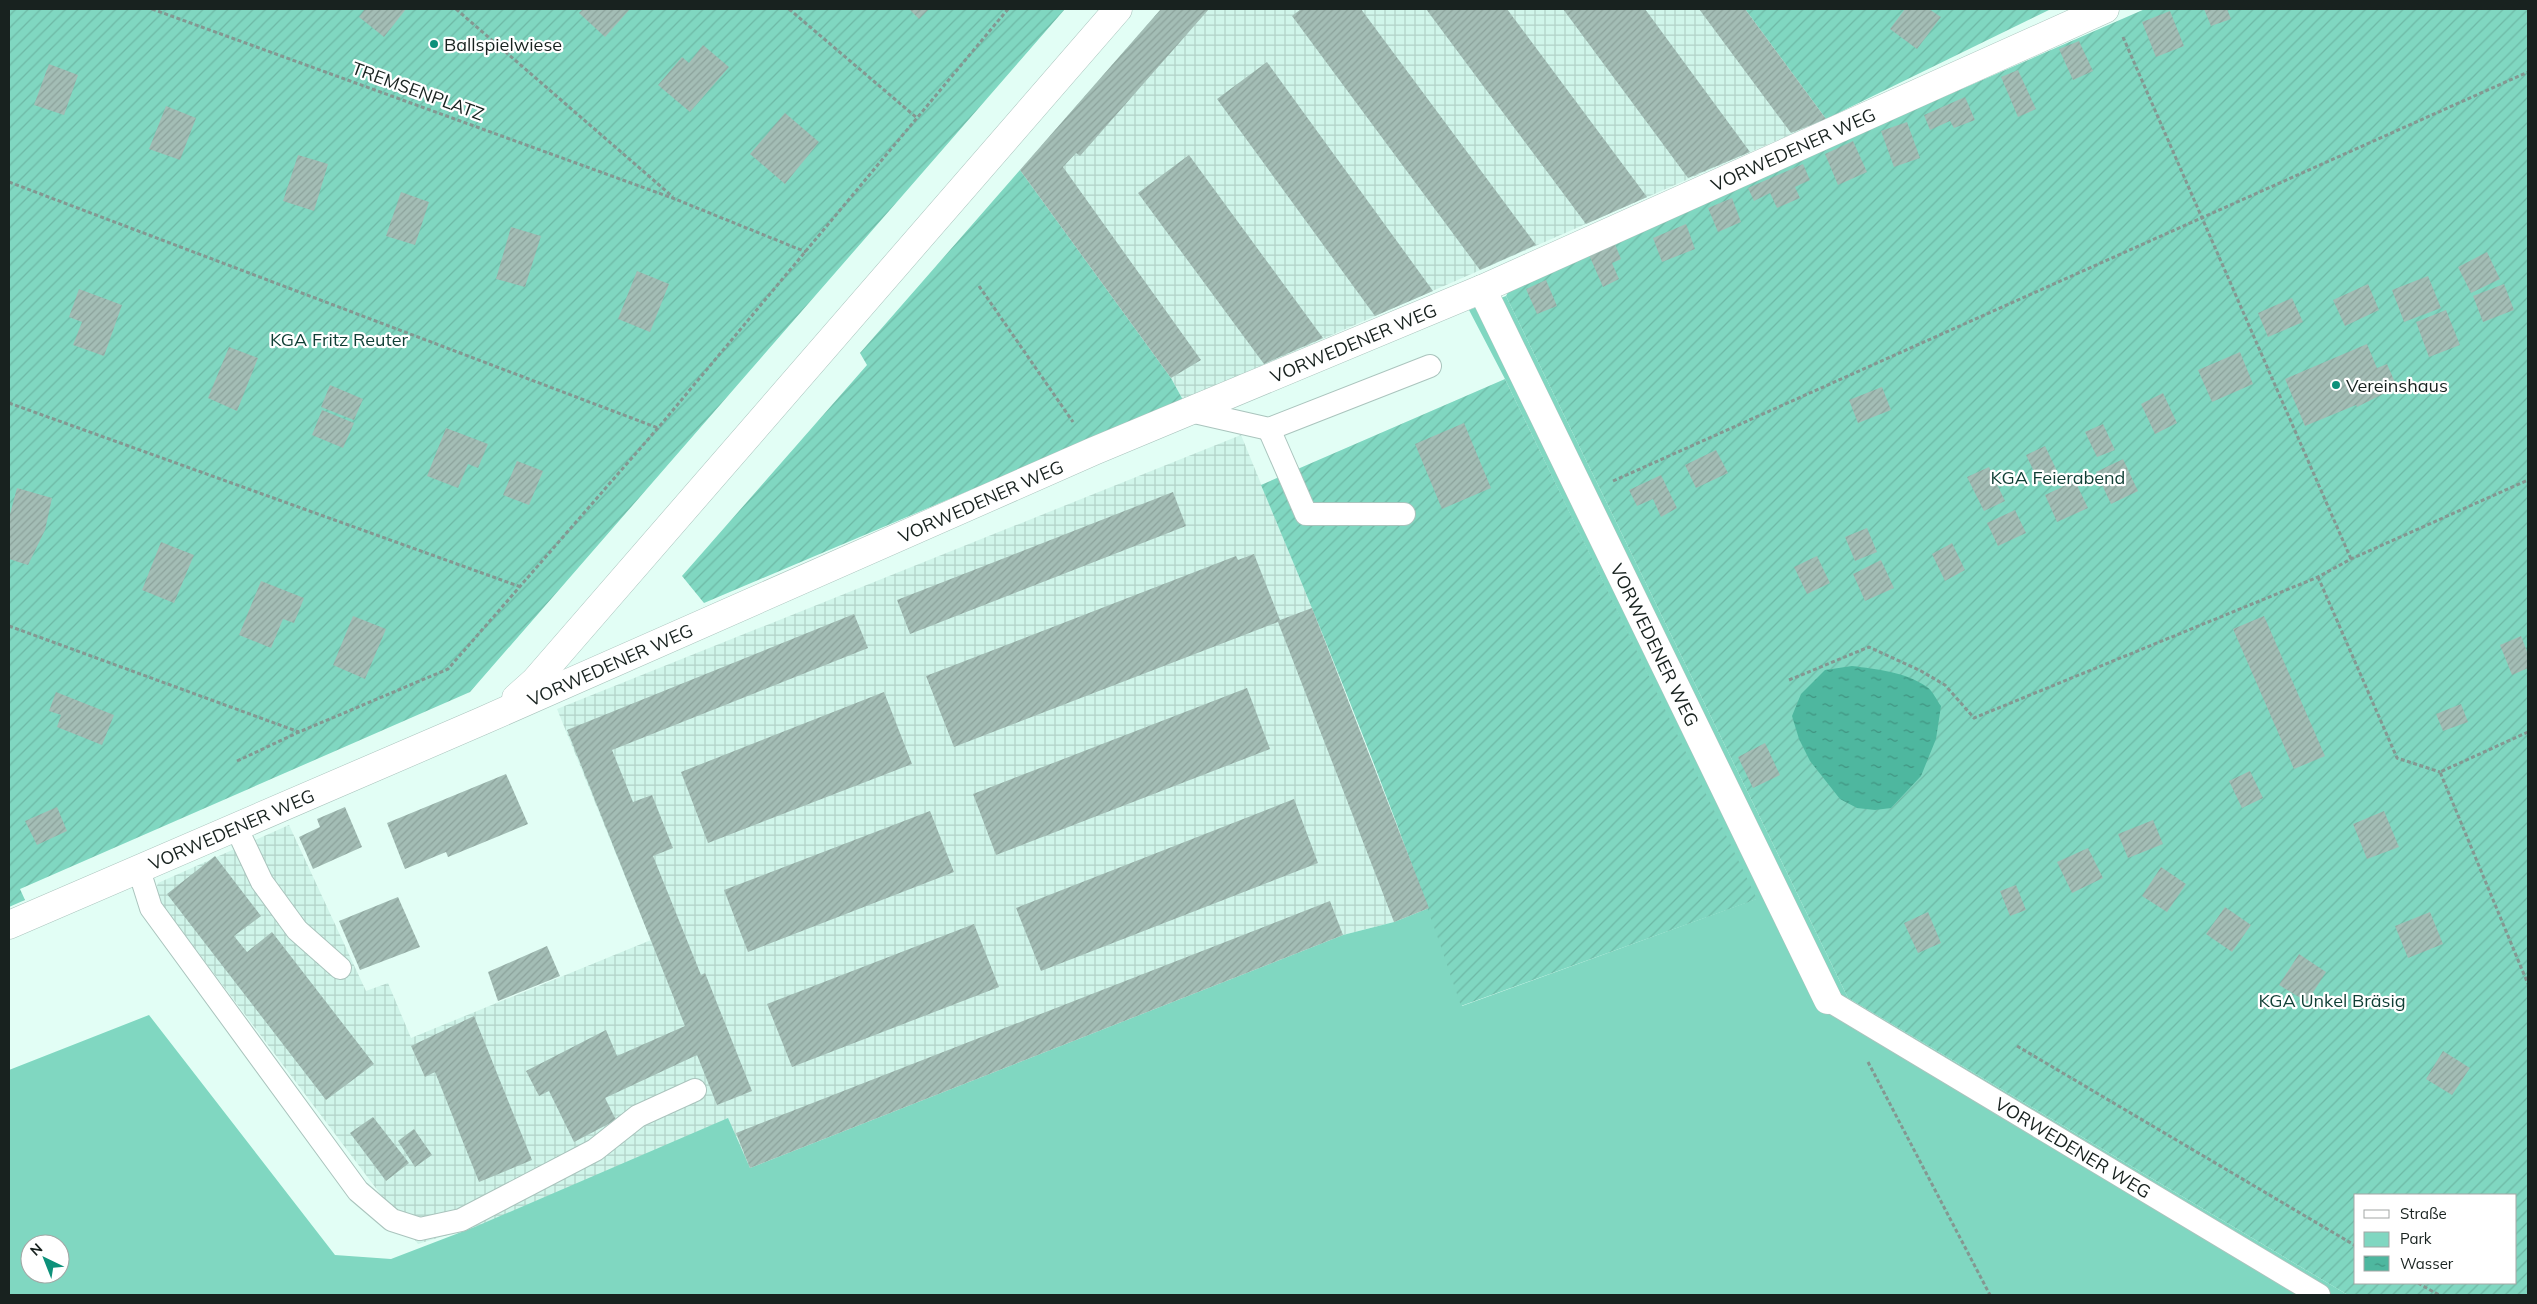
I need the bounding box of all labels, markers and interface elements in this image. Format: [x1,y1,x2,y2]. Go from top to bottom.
place label: Ballspielwiese [444,33,562,56]
marker: Ballspielwiese [428,38,440,50]
street label: TREMSENPLATZ [349,56,488,126]
street label: VORWEDENER WEG [1707,102,1879,196]
street label: VORWEDENER WEG [1267,298,1440,388]
park label: KGA Fritz Reuter [270,328,408,351]
place label: Vereinshaus [2346,374,2448,397]
marker: Vereinshaus [2330,379,2342,391]
street label: VORWEDENER WEG [894,455,1067,548]
park label: KGA Feierabend [1991,466,2125,489]
street label: VORWEDENER WEG [1606,560,1704,730]
street label: VORWEDENER WEG [524,618,696,711]
street label: VORWEDENER WEG [145,783,318,875]
park label: KGA Unkel Bräsig [2258,989,2406,1012]
street label: VORWEDENER WEG [1991,1092,2155,1203]
legend [2354,1194,2517,1284]
text: Straße [2400,1204,2447,1223]
text: Park [2400,1229,2432,1248]
north arrow [20,1234,70,1284]
text: N [26,1239,46,1260]
text: Wasser [2400,1254,2454,1273]

